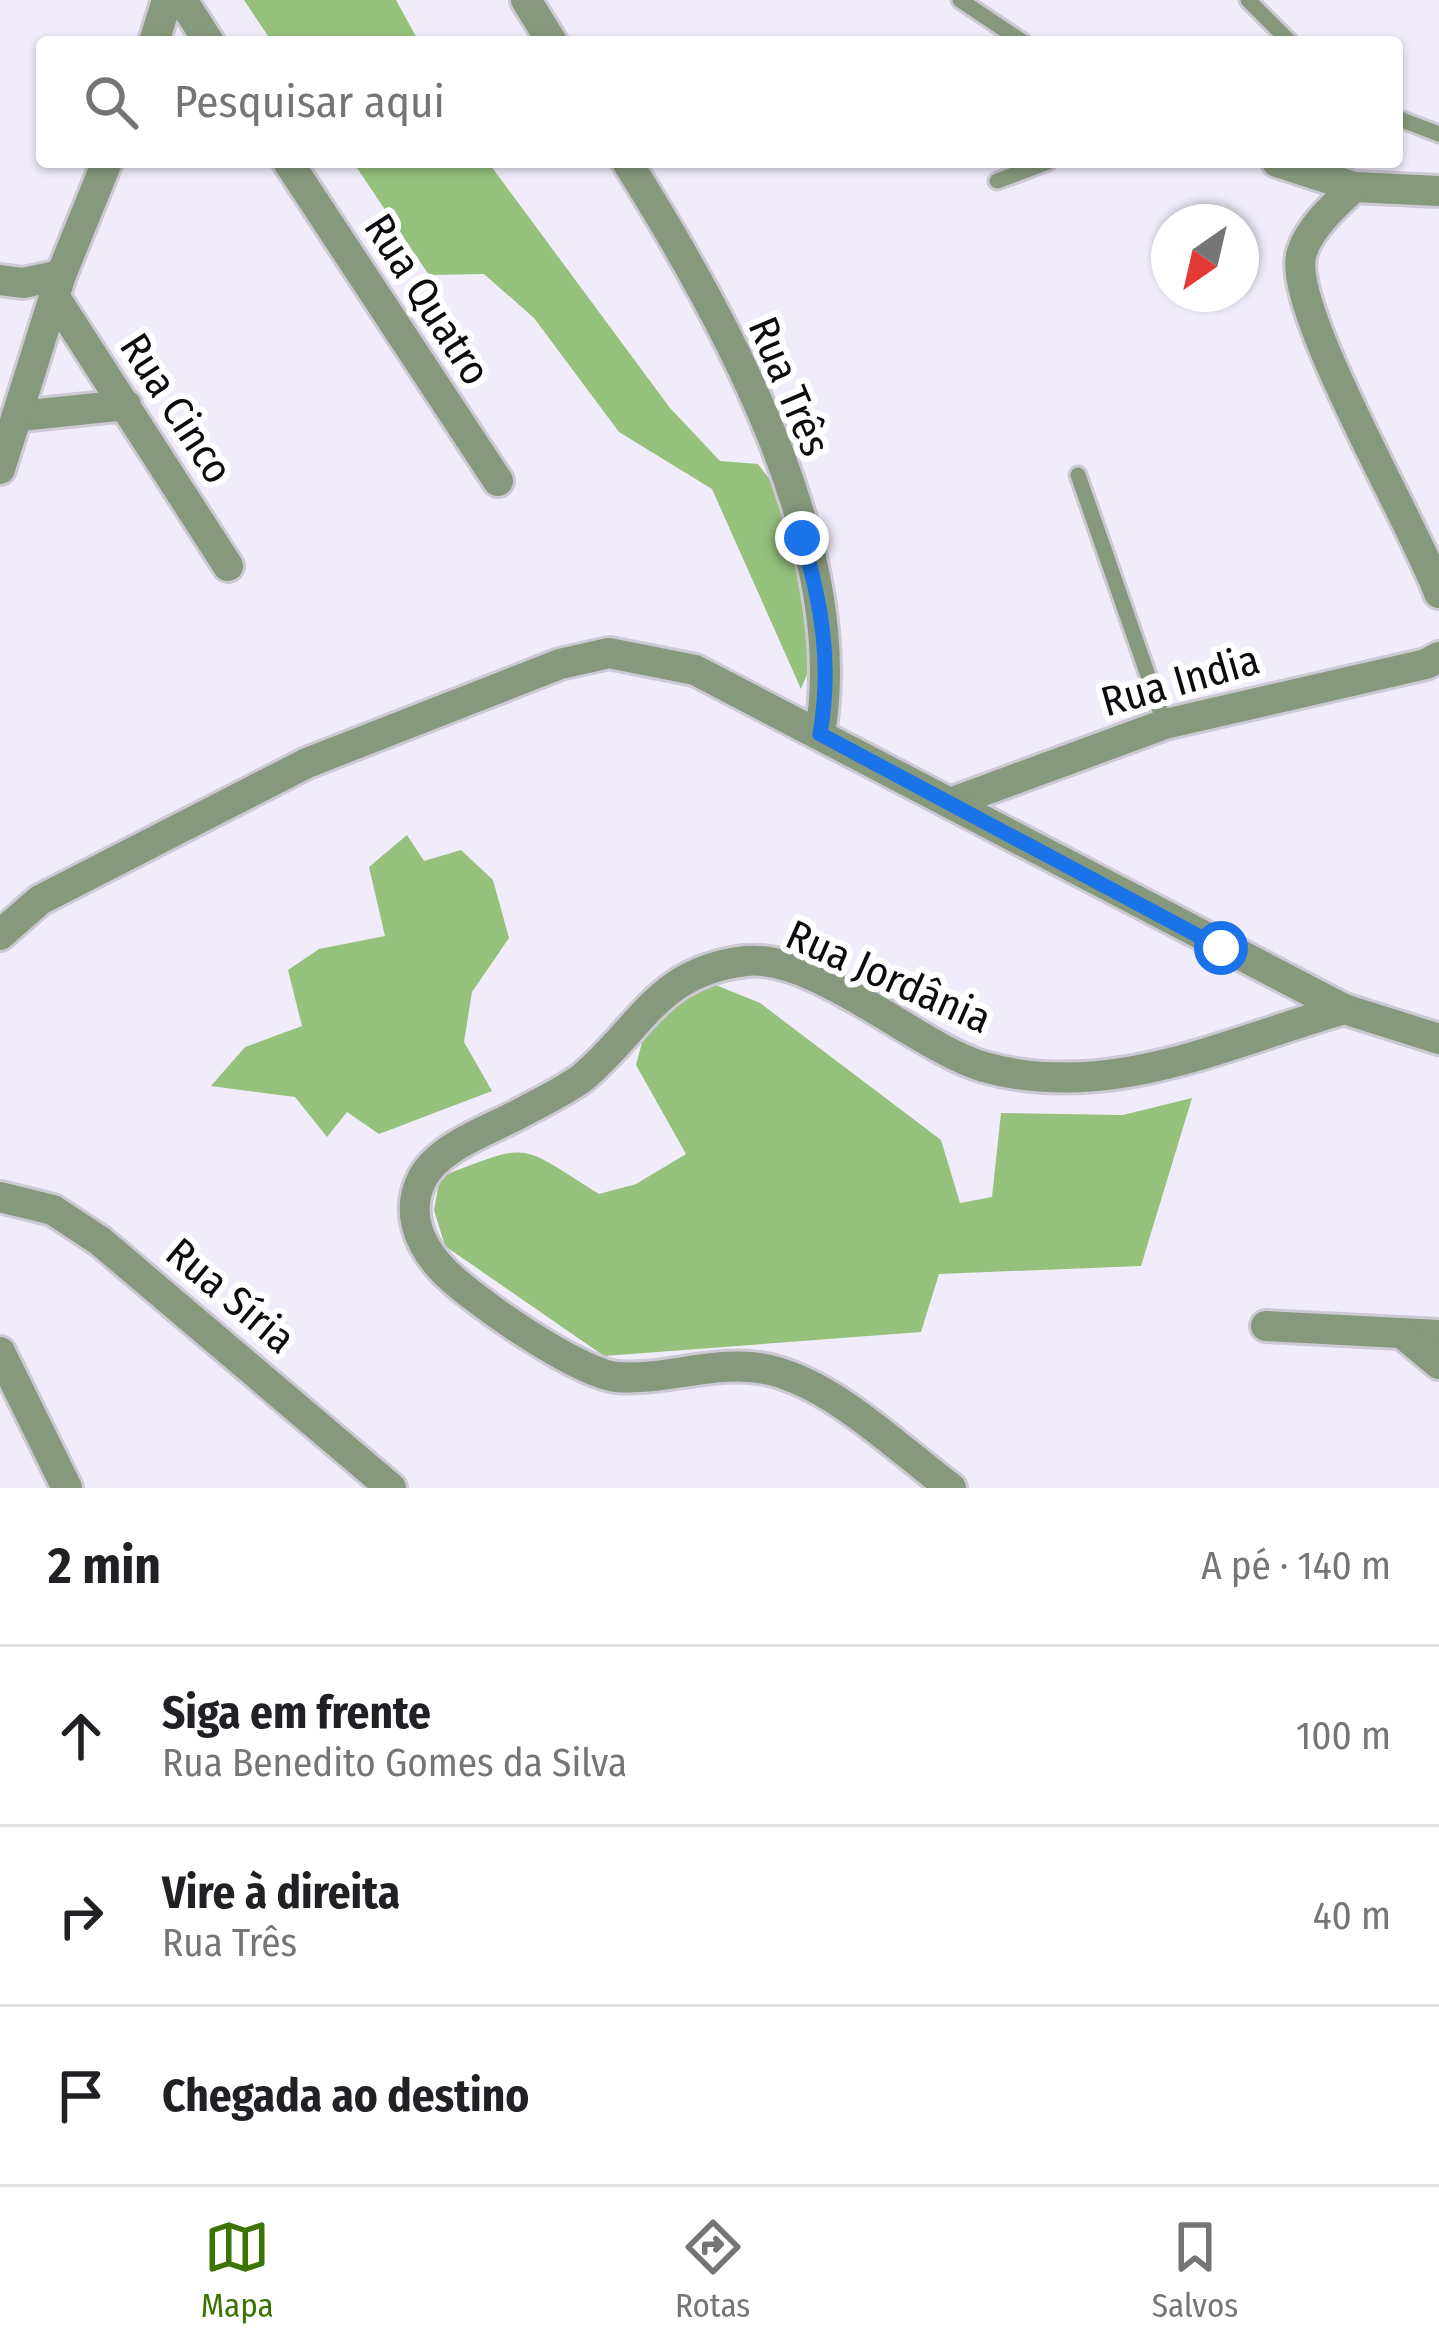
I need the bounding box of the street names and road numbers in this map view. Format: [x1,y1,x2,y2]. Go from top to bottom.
street label: Rua Quatro [353,205,501,394]
street label: Rua Três [738,310,841,463]
street label: Rua Cinco [109,324,243,493]
street label: Rua India [1095,635,1265,727]
street label: Rua Jordânia [779,910,999,1044]
street label: Rua Síria [156,1228,305,1364]

